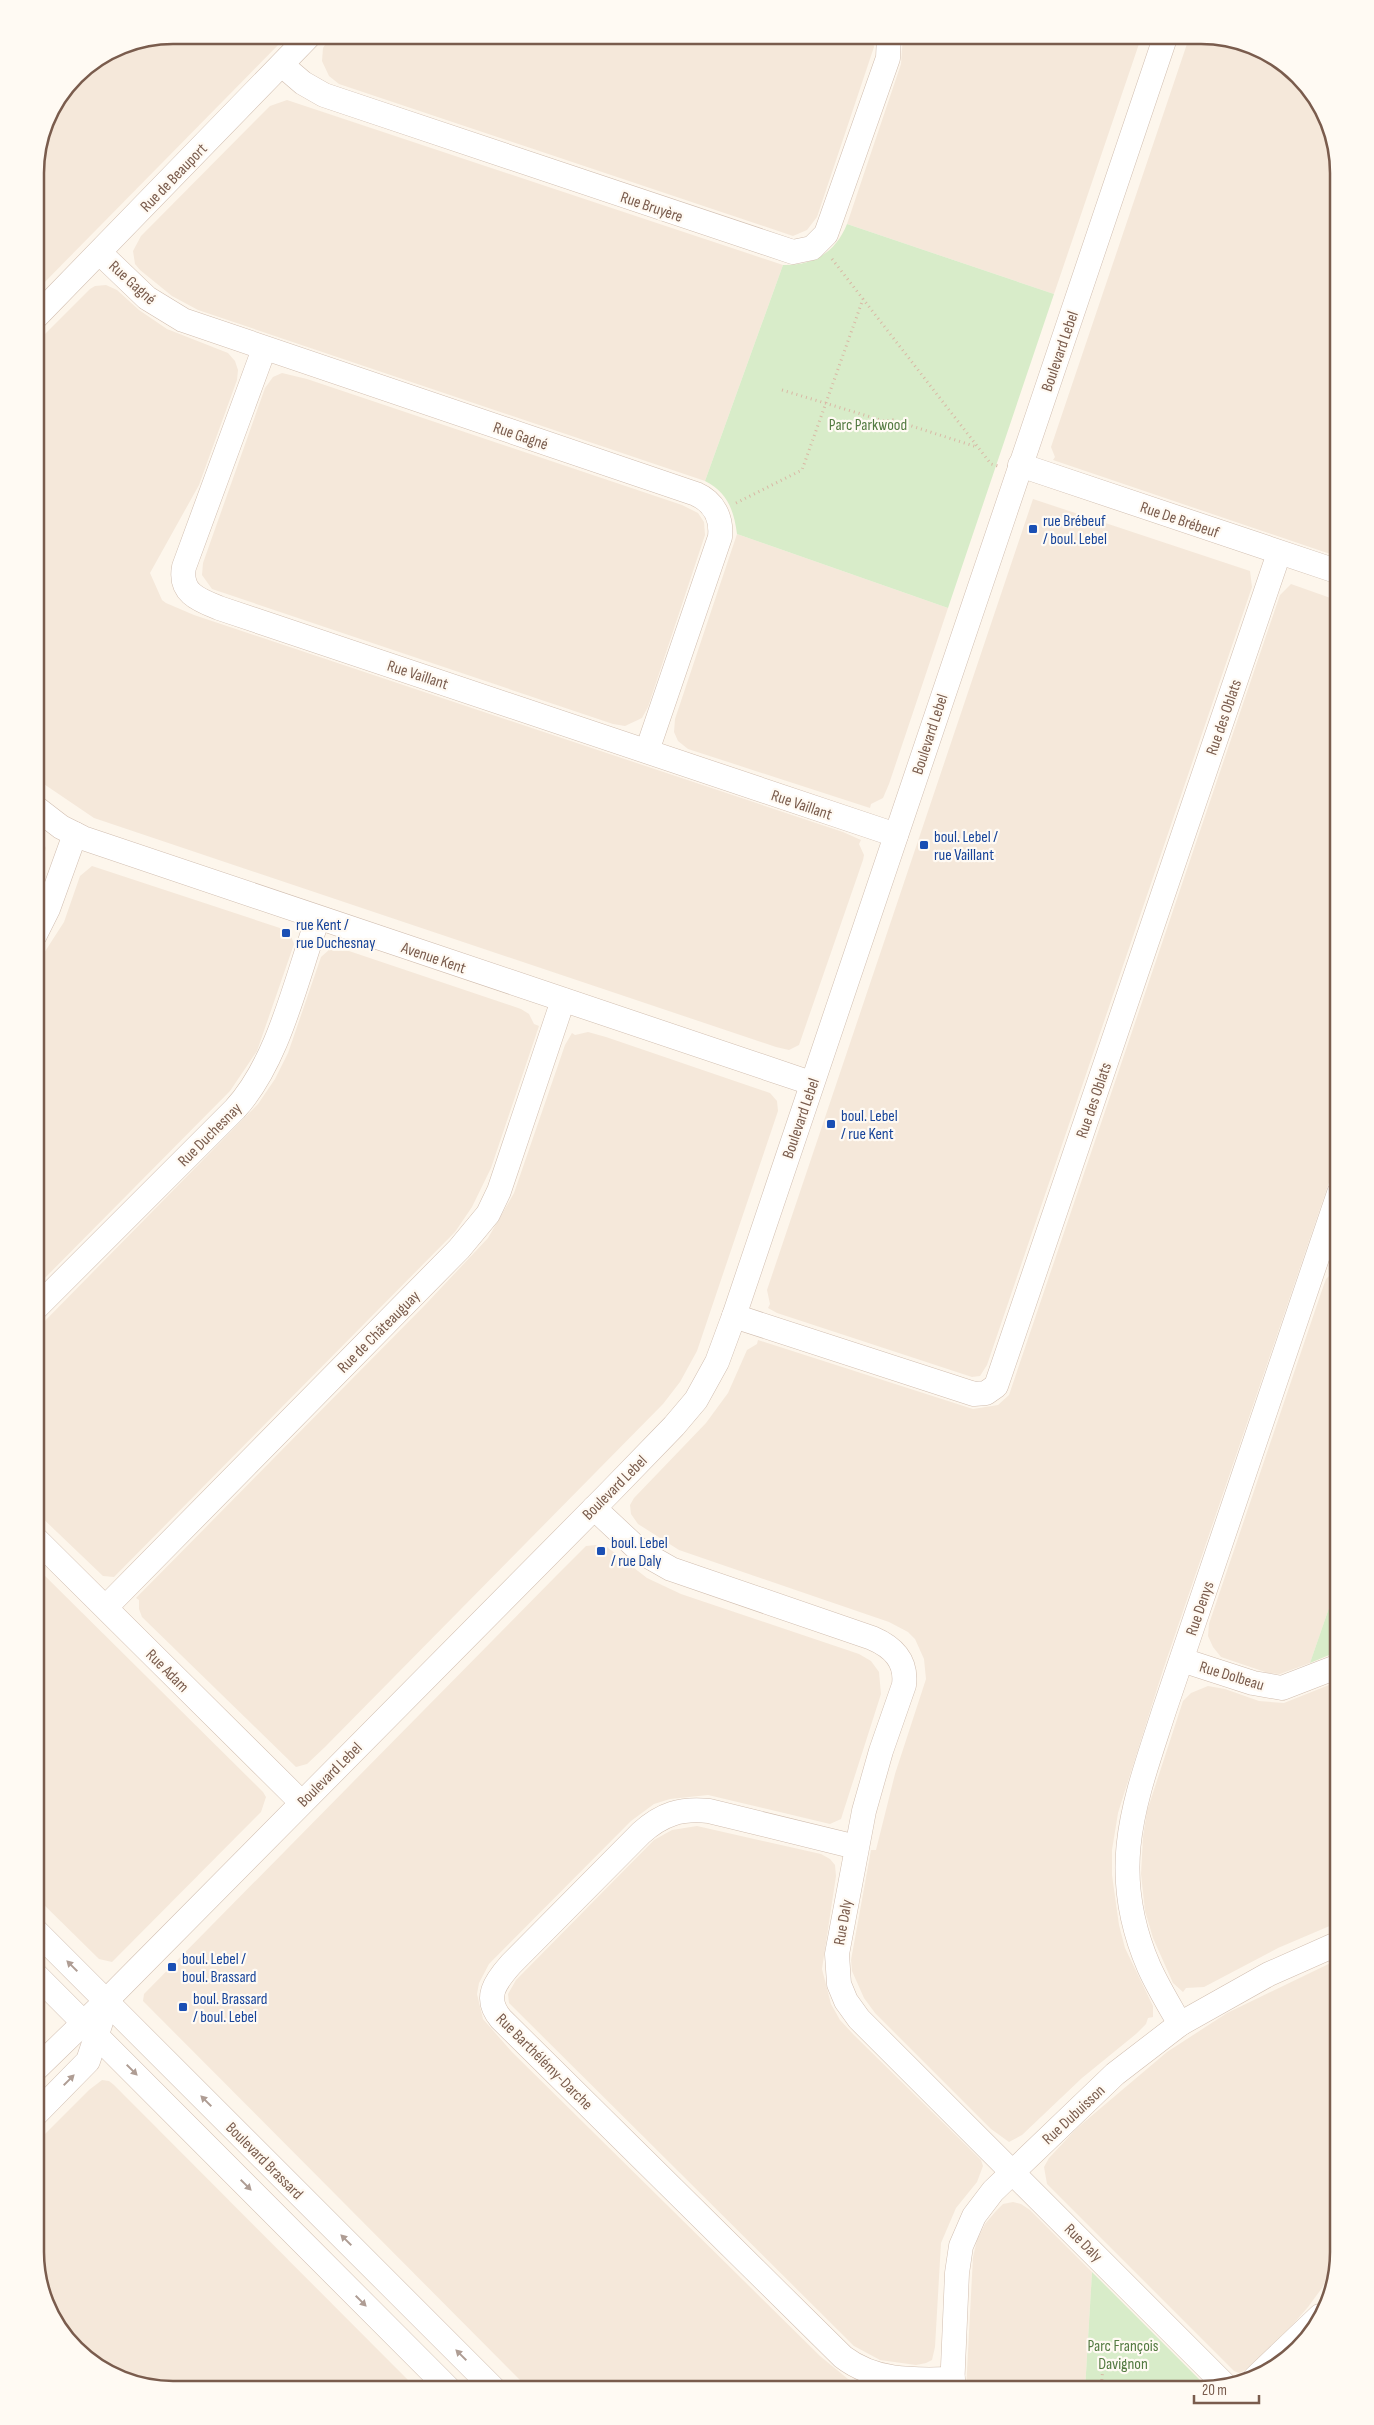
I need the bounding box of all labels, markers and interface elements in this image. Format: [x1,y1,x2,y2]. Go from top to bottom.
street label: Rue de Beauport [137,140,212,216]
street label: Rue Bruyère [618,188,685,227]
street label: Rue Gagné [105,257,159,309]
street label: Boulevard Lebel [1038,309,1083,394]
park label: Parc Parkwood [829,416,907,435]
street label: Rue Gagné [491,418,550,455]
street label: Rue De Brébeuf [1138,498,1222,543]
place label: rue Brébeuf / boul. Lebel [1043,512,1107,549]
marker: rue Brébeuf / boul. Lebel [1027,523,1039,535]
street label: Rue Vaillant [385,657,450,694]
street label: Rue des Oblats [1203,677,1246,758]
street label: Boulevard Lebel [908,692,952,777]
street label: Rue Vaillant [769,786,834,825]
place label: boul. Lebel / rue Vaillant [934,828,998,865]
marker: boul. Lebel / rue Vaillant [918,839,930,851]
place label: rue Kent / rue Duchesnay [296,916,375,953]
marker: rue Kent / rue Duchesnay [280,927,292,939]
street label: Avenue Kent [398,938,468,978]
street label: Rue des Oblats [1073,1060,1116,1141]
street label: Boulevard Lebel [779,1076,824,1161]
street label: Rue Duchesnay [174,1099,246,1171]
place label: boul. Lebel / rue Kent [841,1107,898,1144]
marker: boul. Lebel / rue Kent [825,1118,837,1130]
street label: Rue de Châteauguay [334,1287,424,1377]
street label: Boulevard Lebel [579,1452,651,1524]
place label: boul. Lebel / rue Daly [611,1534,668,1571]
marker: boul. Lebel / rue Daly [595,1545,607,1557]
street label: Rue Denys [1182,1579,1219,1638]
street label: Rue Adam [142,1646,192,1696]
street label: Rue Dolbeau [1197,1658,1266,1695]
street label: Boulevard Lebel [294,1739,366,1811]
street label: Rue Daly [830,1898,857,1947]
place label: boul. Lebel / boul. Brassard [182,1950,257,1987]
one-way arrow [66,1960,78,1972]
marker: boul. Lebel / boul. Brassard [166,1961,178,1973]
place label: boul. Brassard / boul. Lebel [193,1990,268,2027]
marker: boul. Brassard / boul. Lebel [177,2001,189,2013]
street label: Rue Barthélémy-Darche [492,2010,596,2114]
one-way arrow [126,2064,138,2076]
one-way arrow [63,2075,75,2087]
street label: Rue Dubuisson [1039,2081,1109,2149]
one-way arrow [201,2095,213,2107]
street label: Boulevard Brassard [221,2118,307,2204]
one-way arrow [240,2179,252,2191]
street label: Rue Daly [1060,2220,1106,2266]
one-way arrow [340,2235,352,2247]
one-way arrow [355,2294,367,2306]
park label: Parc François Davignon [1087,2337,1159,2374]
one-way arrow [455,2350,467,2362]
scale bar [1194,2372,1259,2404]
text: 20 m [1202,2381,1227,2400]

